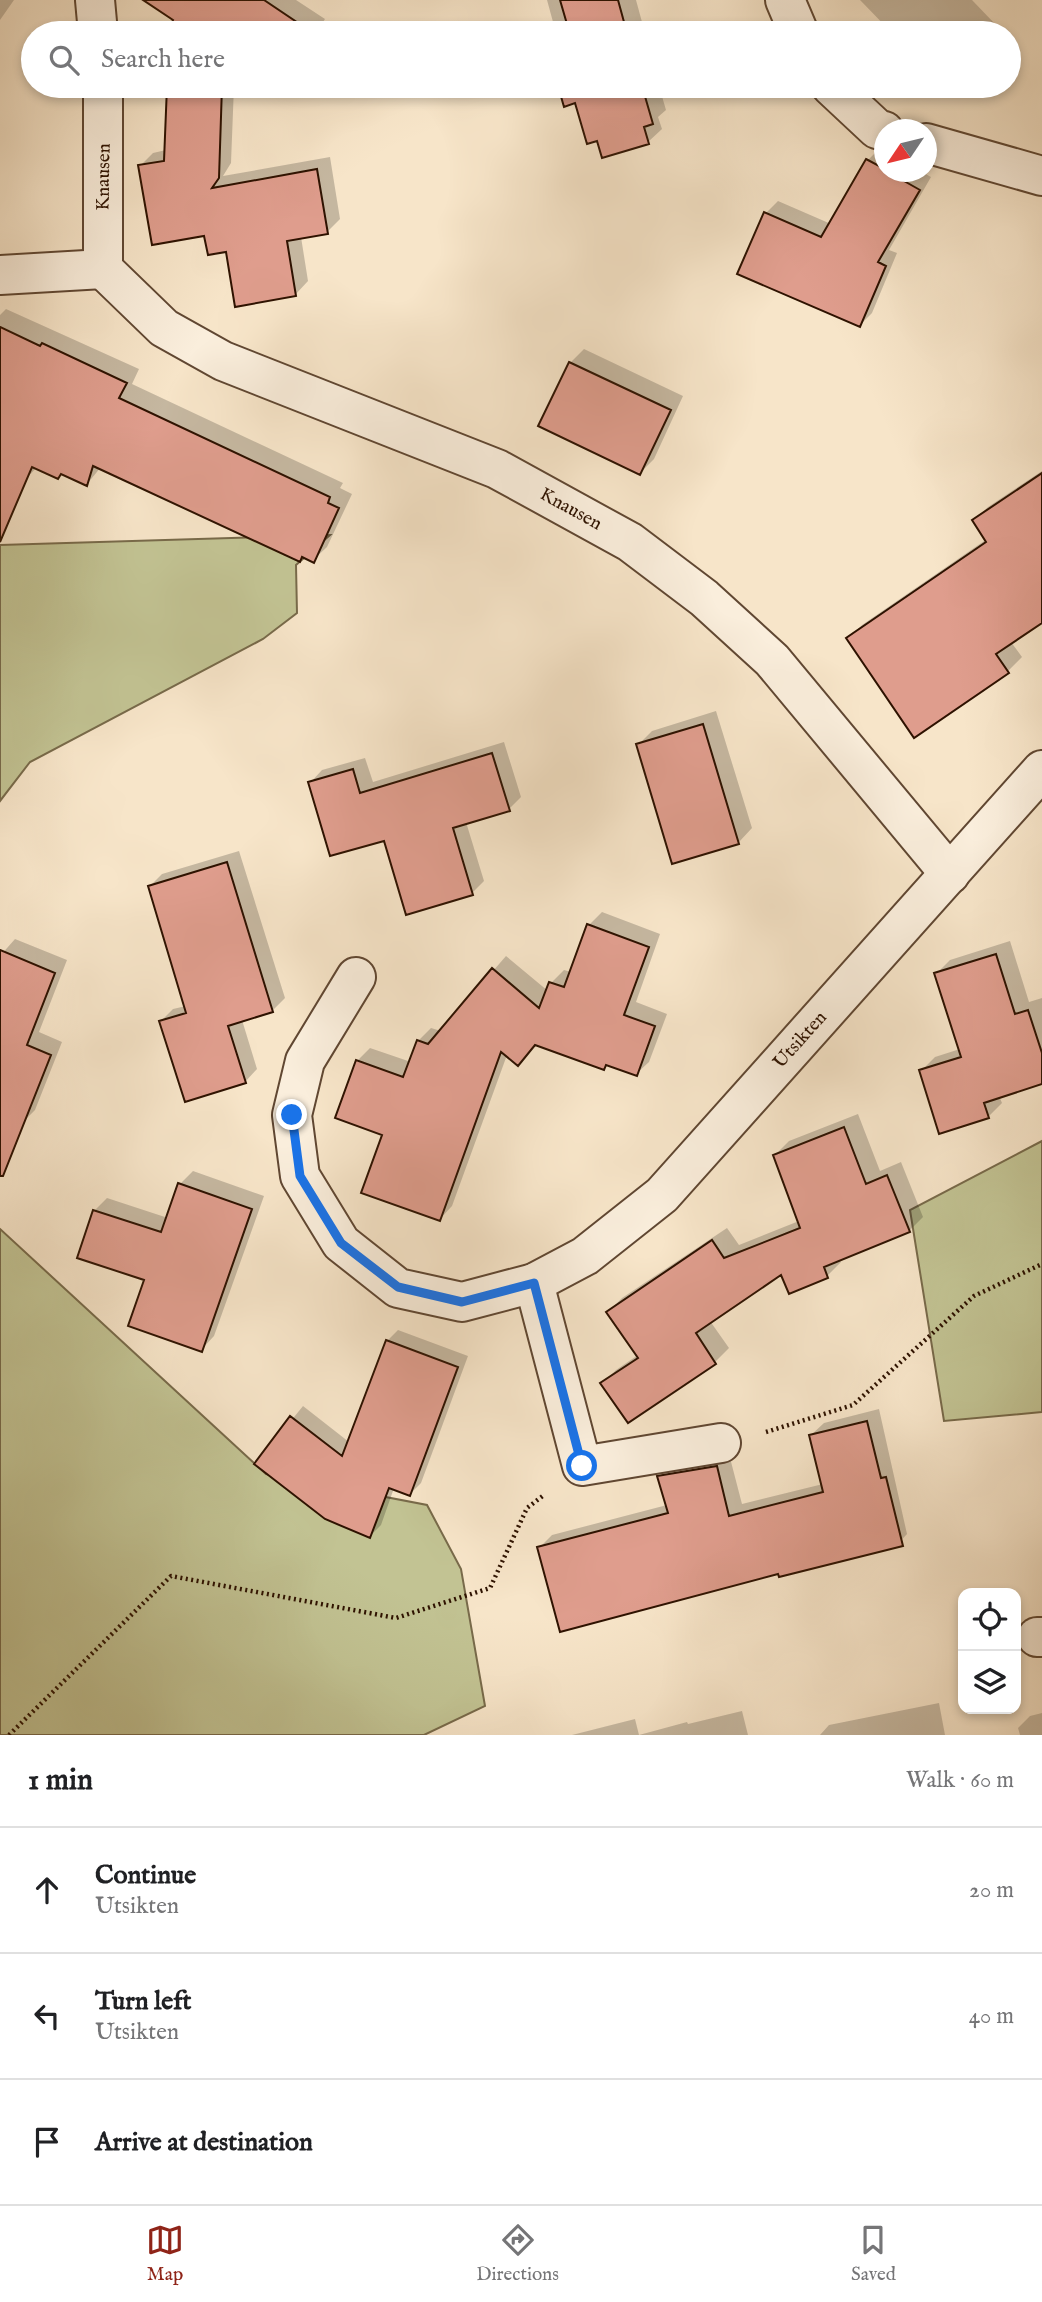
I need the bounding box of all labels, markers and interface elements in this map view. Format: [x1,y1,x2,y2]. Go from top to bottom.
search box [21,21,1021,98]
icon: search [45,41,83,79]
text: Search here [101,43,225,76]
north arrow [874,119,937,182]
street label: Knausen [91,143,117,211]
street label: Knausen [535,483,606,536]
street label: Utsikten [768,1006,832,1074]
route end [276,1099,307,1130]
route start [566,1450,597,1481]
map controls [958,1588,1021,1714]
button: locate [958,1588,1021,1651]
button: layers [958,1651,1021,1714]
text: 1 min [28,1762,93,1800]
text: Walk · 60 m [906,1766,1014,1795]
text: Continue [95,1859,196,1892]
icon: ahead [28,1871,66,1909]
text: 20 m [969,1876,1014,1905]
text: Utsikten [95,1892,179,1921]
text: Turn left [95,1985,192,2018]
icon: left [28,1997,66,2035]
text: 40 m [969,2002,1014,2031]
text: Utsikten [95,2018,179,2047]
icon: arrive [28,2123,66,2161]
text: Arrive at destination [95,2126,313,2159]
tab: Map [146,2221,184,2287]
tab: Directions [476,2221,559,2287]
tab: Saved [851,2221,896,2287]

